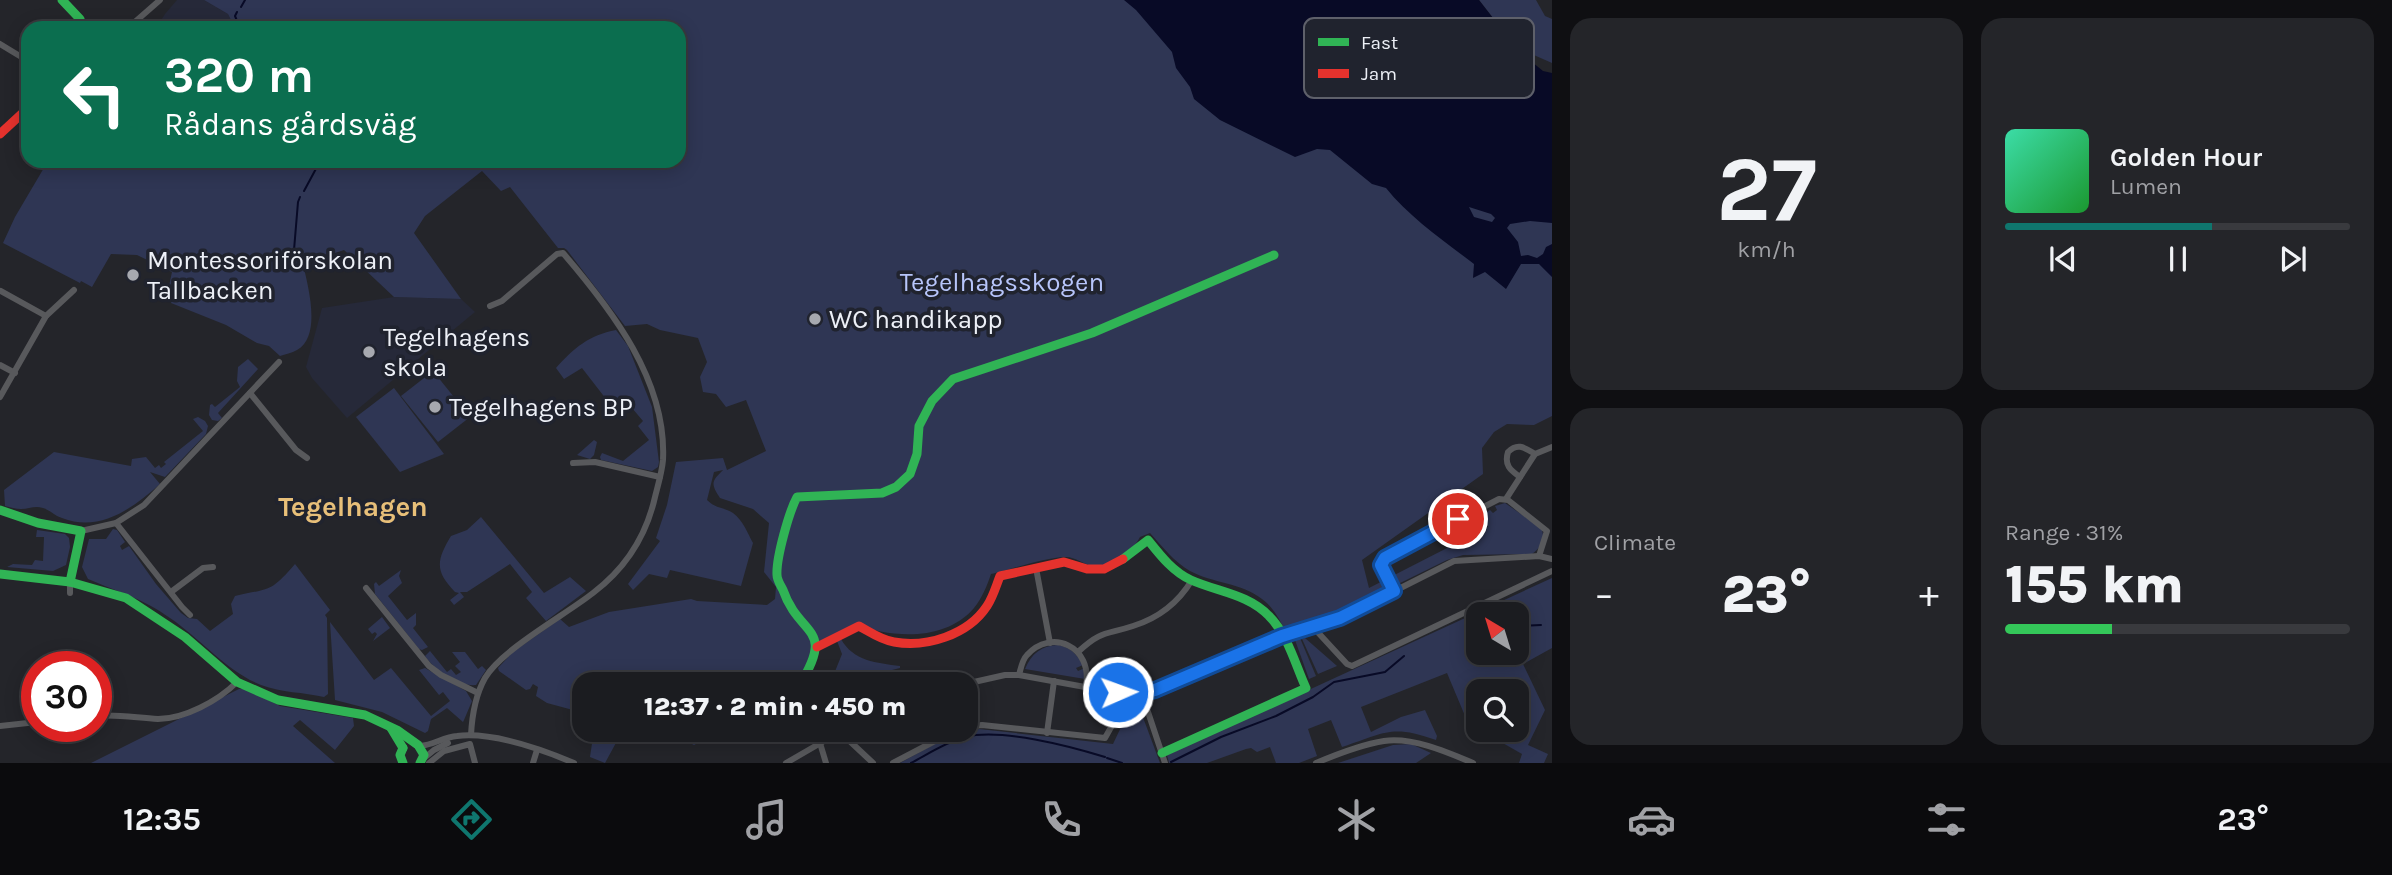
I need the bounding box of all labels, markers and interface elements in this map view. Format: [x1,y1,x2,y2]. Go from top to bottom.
legend [1304,18,1534,98]
text: Fast [1361,32,1398,54]
text: 320 m [164,47,314,104]
icon: left [49,49,140,140]
text: Jam [1361,63,1397,85]
text: Rådans gårdsväg [164,106,416,143]
text: 27 [1716,137,1817,243]
text: Golden Hour [2110,142,2262,173]
text: Lumen [2110,173,2182,200]
text: km/h [1737,236,1796,263]
icon: previous [2044,240,2082,278]
icon: pause [2159,240,2197,278]
icon: next [2274,240,2312,278]
place label: Montessoriförskolan Tallbacken [147,245,393,306]
marker: Montessoriförskolan Tallbacken [125,267,141,283]
park label: Tegelhagsskogen [900,267,1104,298]
place label: WC handikapp [829,304,1003,335]
marker: WC handikapp [807,311,823,327]
place label: Tegelhagens skola [383,322,530,383]
marker: Tegelhagens skola [361,344,377,360]
place label: Tegelhagens BP [449,392,633,423]
marker: Tegelhagens BP [427,399,443,415]
pin [1428,489,1488,549]
district label: Tegelhagen [278,490,428,523]
icon: arrive [1439,500,1477,538]
text: Range · 31% [2005,519,2123,546]
text: Climate [1594,529,1676,556]
text: 155 km [2005,554,2184,615]
text: 23° [1722,564,1811,625]
text: − [1594,572,1614,617]
text: + [1919,572,1939,617]
north arrow [1466,602,1530,665]
map controls [1466,602,1529,742]
speed limit sign: 30 [21,651,112,742]
position arrow [1081,655,1155,729]
button: search [1466,679,1529,742]
text: 12:37 · 2 min · 450 m [644,691,906,722]
icon: directions [447,795,496,844]
icon: music [742,795,791,844]
icon: phone [1037,795,1086,844]
icon: climate [1332,795,1381,844]
icon: car [1627,795,1676,844]
icon: filters [1922,795,1971,844]
text: 12:35 [123,801,201,838]
text: 23° [2217,801,2269,838]

